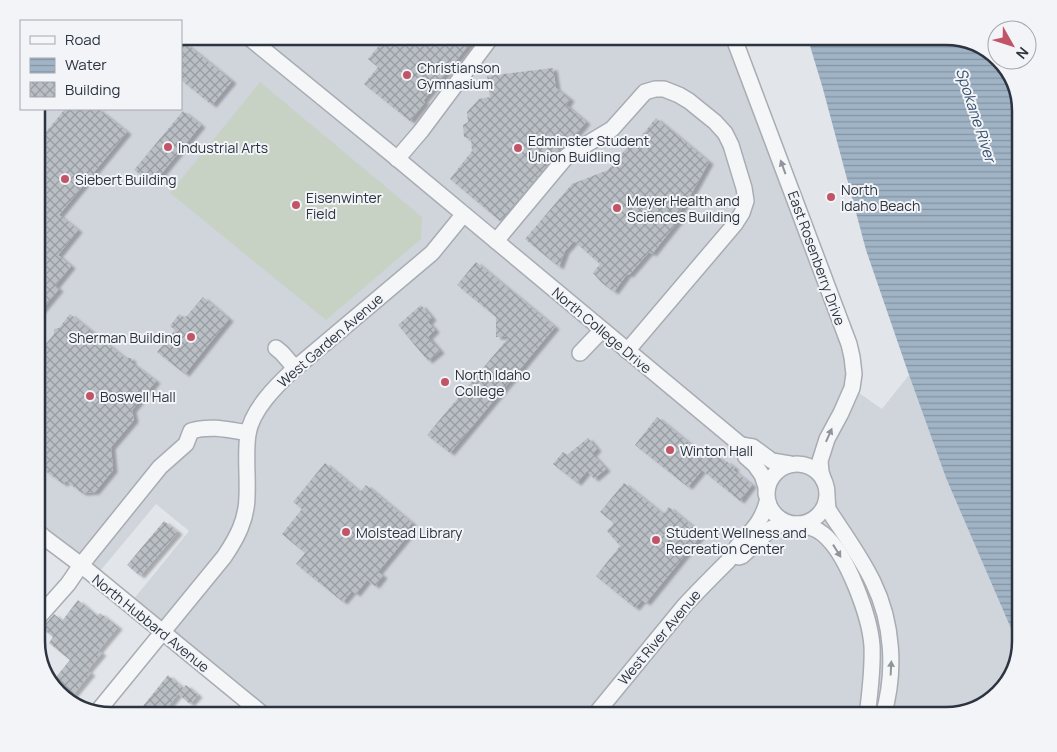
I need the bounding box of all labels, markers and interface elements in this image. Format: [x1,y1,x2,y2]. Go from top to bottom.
legend [20,20,182,110]
north arrow [987,20,1037,70]
text: Road [65,29,101,50]
text: N [1012,44,1033,63]
text: Water [65,54,107,75]
place label: Christianson Gymnasium [417,58,500,93]
water label: Spokane River [951,65,1002,167]
marker: Christianson Gymnasium [401,69,413,81]
text: Building [65,79,120,100]
place label: Edminster Student Union Buidling [528,131,650,166]
place label: Industrial Arts [178,138,268,157]
marker: Industrial Arts [162,141,174,153]
marker: Edminster Student Union Buidling [512,142,524,154]
one-way arrow [779,160,786,175]
place label: Siebert Building [75,170,177,189]
marker: Siebert Building [59,173,71,185]
place label: North Idaho Beach [841,180,920,215]
place label: Eisenwinter Field [306,188,382,223]
street label: East Rosenberry Drive [784,188,850,328]
place label: Meyer Health and Sciences Building [627,191,740,226]
marker: North Idaho Beach [825,191,837,203]
marker: Eisenwinter Field [290,199,302,211]
marker: Meyer Health and Sciences Building [611,202,623,214]
street label: North College Drive [548,283,656,377]
street label: West Garden Avenue [273,289,387,391]
place label: Sherman Building [68,328,181,347]
marker: Sherman Building [185,331,197,343]
place label: North Idaho College [455,365,531,400]
marker: North Idaho College [439,376,451,388]
place label: Boswell Hall [100,387,176,406]
marker: Boswell Hall [84,390,96,402]
one-way arrow [826,428,834,442]
place label: Winton Hall [680,441,753,460]
marker: Winton Hall [664,444,676,456]
place label: Molstead Library [356,523,463,542]
place label: Student Wellness and Recreation Center [666,523,807,558]
marker: Molstead Library [340,526,352,538]
marker: Student Wellness and Recreation Center [650,534,662,546]
one-way arrow [832,544,841,558]
street label: North Hubbard Avenue [88,570,214,676]
street label: West River Avenue [613,585,705,689]
one-way arrow [887,660,895,676]

